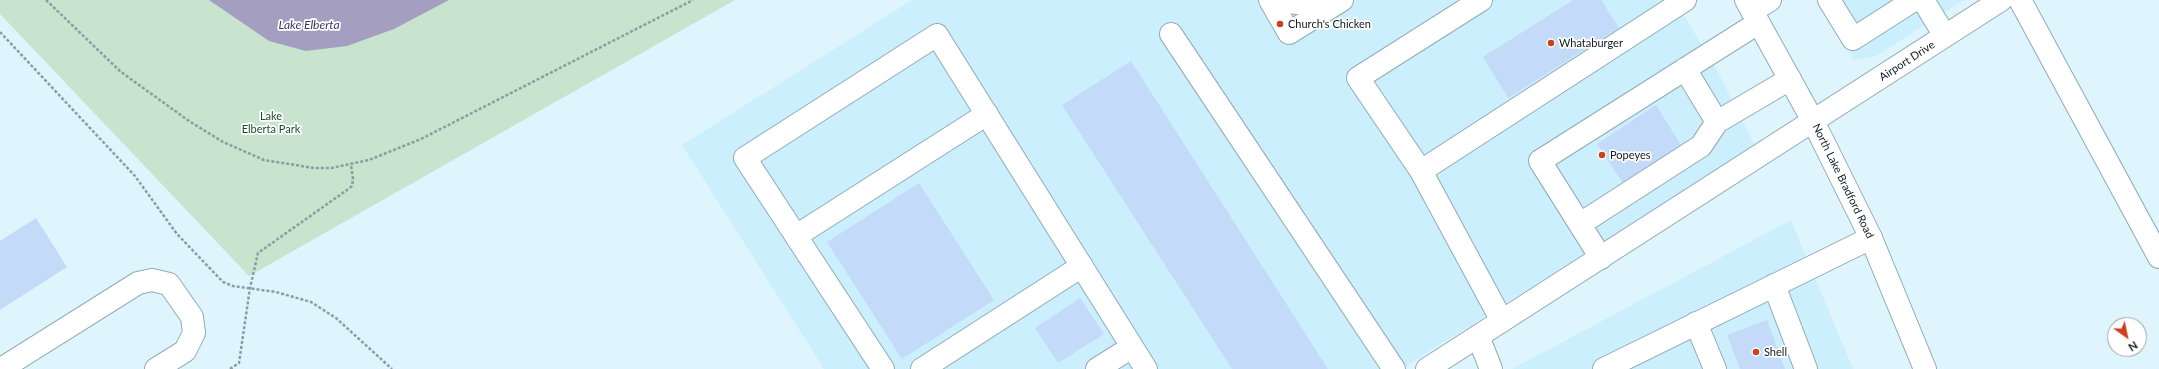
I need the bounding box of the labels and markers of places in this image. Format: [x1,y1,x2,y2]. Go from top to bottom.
place label: Church's Chicken [1288,17,1371,31]
marker: Church's Chicken [1275,19,1285,29]
place label: Whataburger [1559,36,1623,50]
marker: Whataburger [1546,38,1556,48]
place label: Popeyes [1610,148,1650,162]
marker: Popeyes [1597,150,1607,160]
place label: Shell [1764,345,1787,359]
marker: Shell [1751,347,1761,357]

